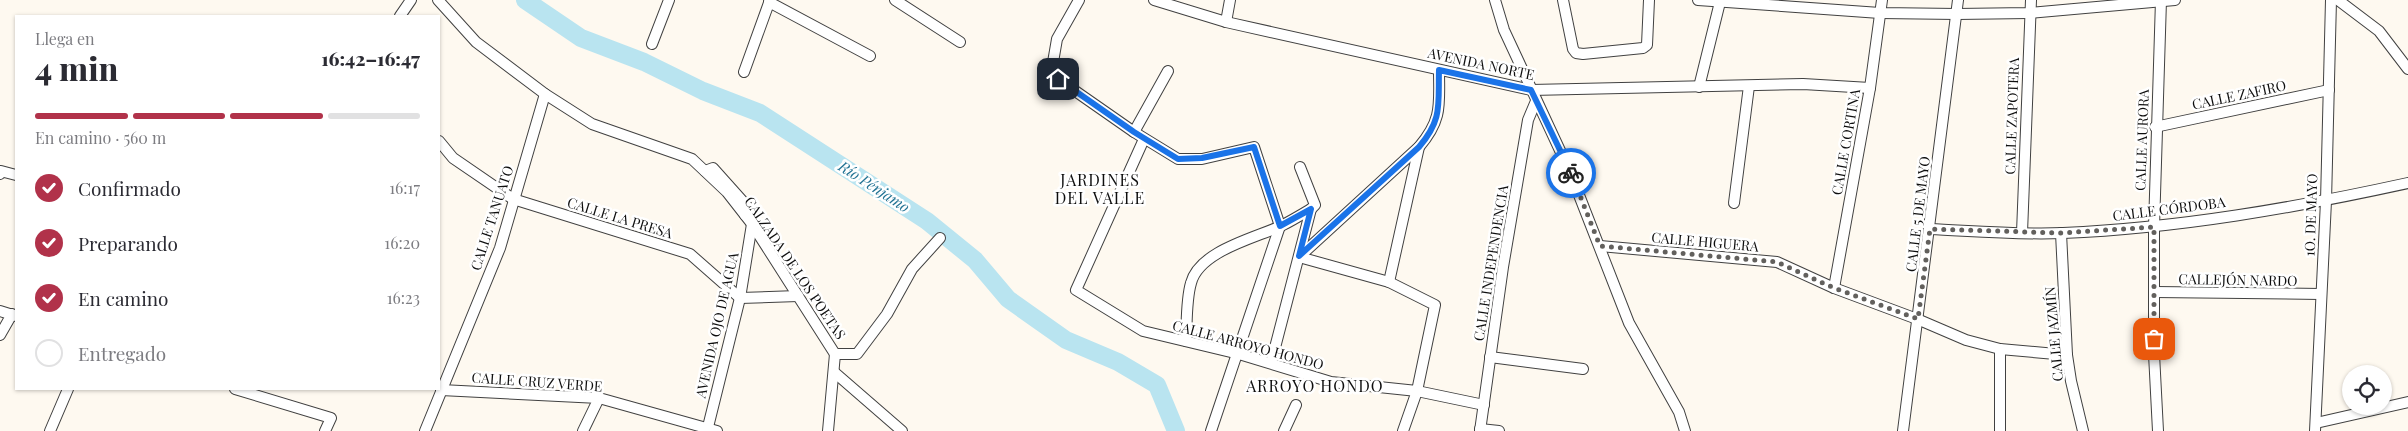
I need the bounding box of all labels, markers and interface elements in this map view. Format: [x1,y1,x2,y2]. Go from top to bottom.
text: Llega en [35,28,95,49]
street label: AVENIDA NORTE [1425,43,1536,84]
text: 16:42–16:47 [321,45,420,71]
text: 4 min [35,46,118,89]
street label: CALLE ZAPOTERA [2000,57,2023,175]
pin [1037,58,1079,100]
icon: home [1044,65,1072,93]
street label: CALLE ZAFIRO [2190,75,2288,114]
street label: CALLE CORTINA [1827,87,1864,197]
street label: CALLE AURORA [2130,89,2153,191]
text: En camino · 560 m [35,127,166,148]
courier [1546,148,1596,198]
water label: Río Pénjamo [834,155,914,217]
street label: CALLE 5 DE MAYO [1901,155,1934,273]
icon: bike [1557,159,1585,187]
street label: CALLE TANUATO [466,163,517,273]
district label: JARDINES DEL VALLE [1055,169,1145,208]
street label: 1O. DE MAYO [2300,173,2321,257]
icon: check [35,174,63,202]
text: Confirmado [78,175,181,201]
text: 16:17 [389,177,420,198]
street label: CALLE INDEPENDENCIA [1469,183,1512,342]
street label: CALLE LA PRESA [565,192,675,243]
street label: CALLE CÓRDOBA [2111,192,2227,225]
street label: CALZADA DE LOS POETAS [740,193,850,343]
street label: CALLE HIGUERA [1651,227,1760,256]
icon: check [35,229,63,257]
text: Preparando [78,230,178,256]
text: 16:20 [384,232,420,253]
street label: AVENIDA OJO DE AGUA [690,250,743,401]
street label: CALLEJÓN NARDO [2178,269,2298,290]
icon: check [35,284,63,312]
text: En camino [78,285,169,311]
street label: CALLE JAZMÍN [2040,286,2067,382]
text: 16:23 [387,287,420,308]
street label: CALLE ARROYO HONDO [1170,315,1326,374]
pin [2133,318,2175,360]
icon: bag [2140,325,2168,353]
text: Entregado [78,340,166,366]
map controls [2342,365,2392,415]
button: locate [2342,365,2392,415]
street label: CALLE CRUZ VERDE [471,367,603,396]
district label: ARROYO HONDO [1245,375,1384,396]

